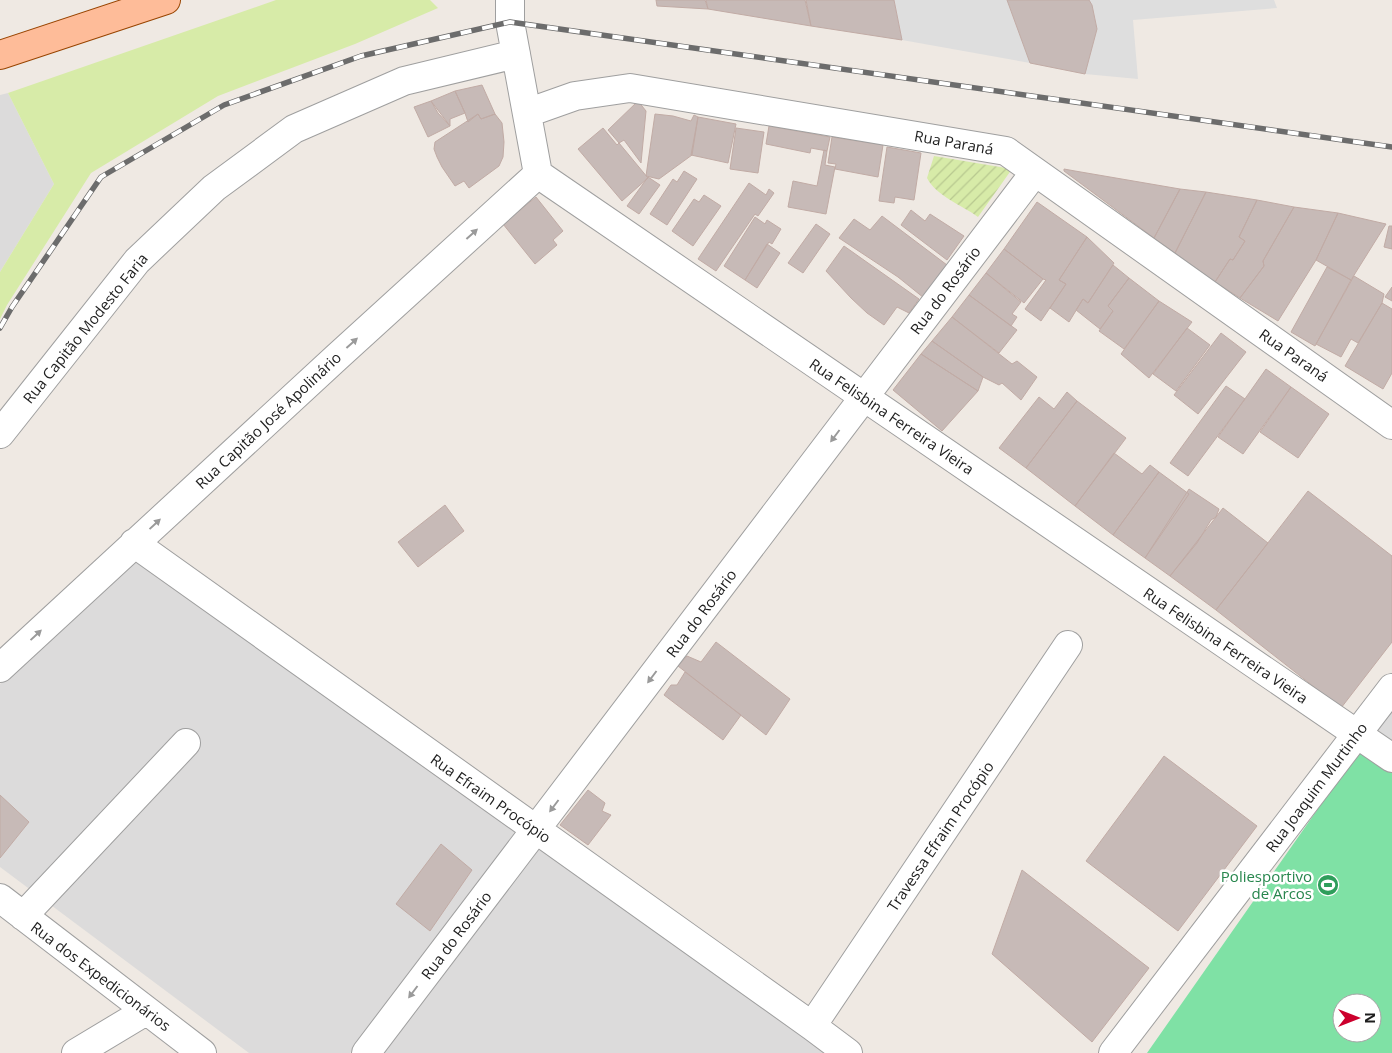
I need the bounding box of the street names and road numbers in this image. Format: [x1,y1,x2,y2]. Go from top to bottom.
street label: Rua Paraná [913,125,995,159]
street label: Rua do Rosário [905,242,985,338]
street label: Rua Capitão Modesto Faria [18,249,152,407]
street label: Rua Paraná [1255,324,1333,386]
street label: Rua Capitão José Apolinário [191,347,345,493]
street label: Rua Felisbina Ferreira Vieira [806,353,978,479]
street label: Rua do Rosário [661,565,741,661]
street label: Rua Felisbina Ferreira Vieira [1140,582,1312,708]
street label: Rua Joaquim Murtinho [1261,718,1371,856]
street label: Rua Efraim Procópio [427,749,555,847]
street label: Travessa Efraim Procópio [882,757,998,915]
street label: Rua do Rosário [416,887,496,983]
street label: Rua dos Expedicionários [27,917,175,1035]

